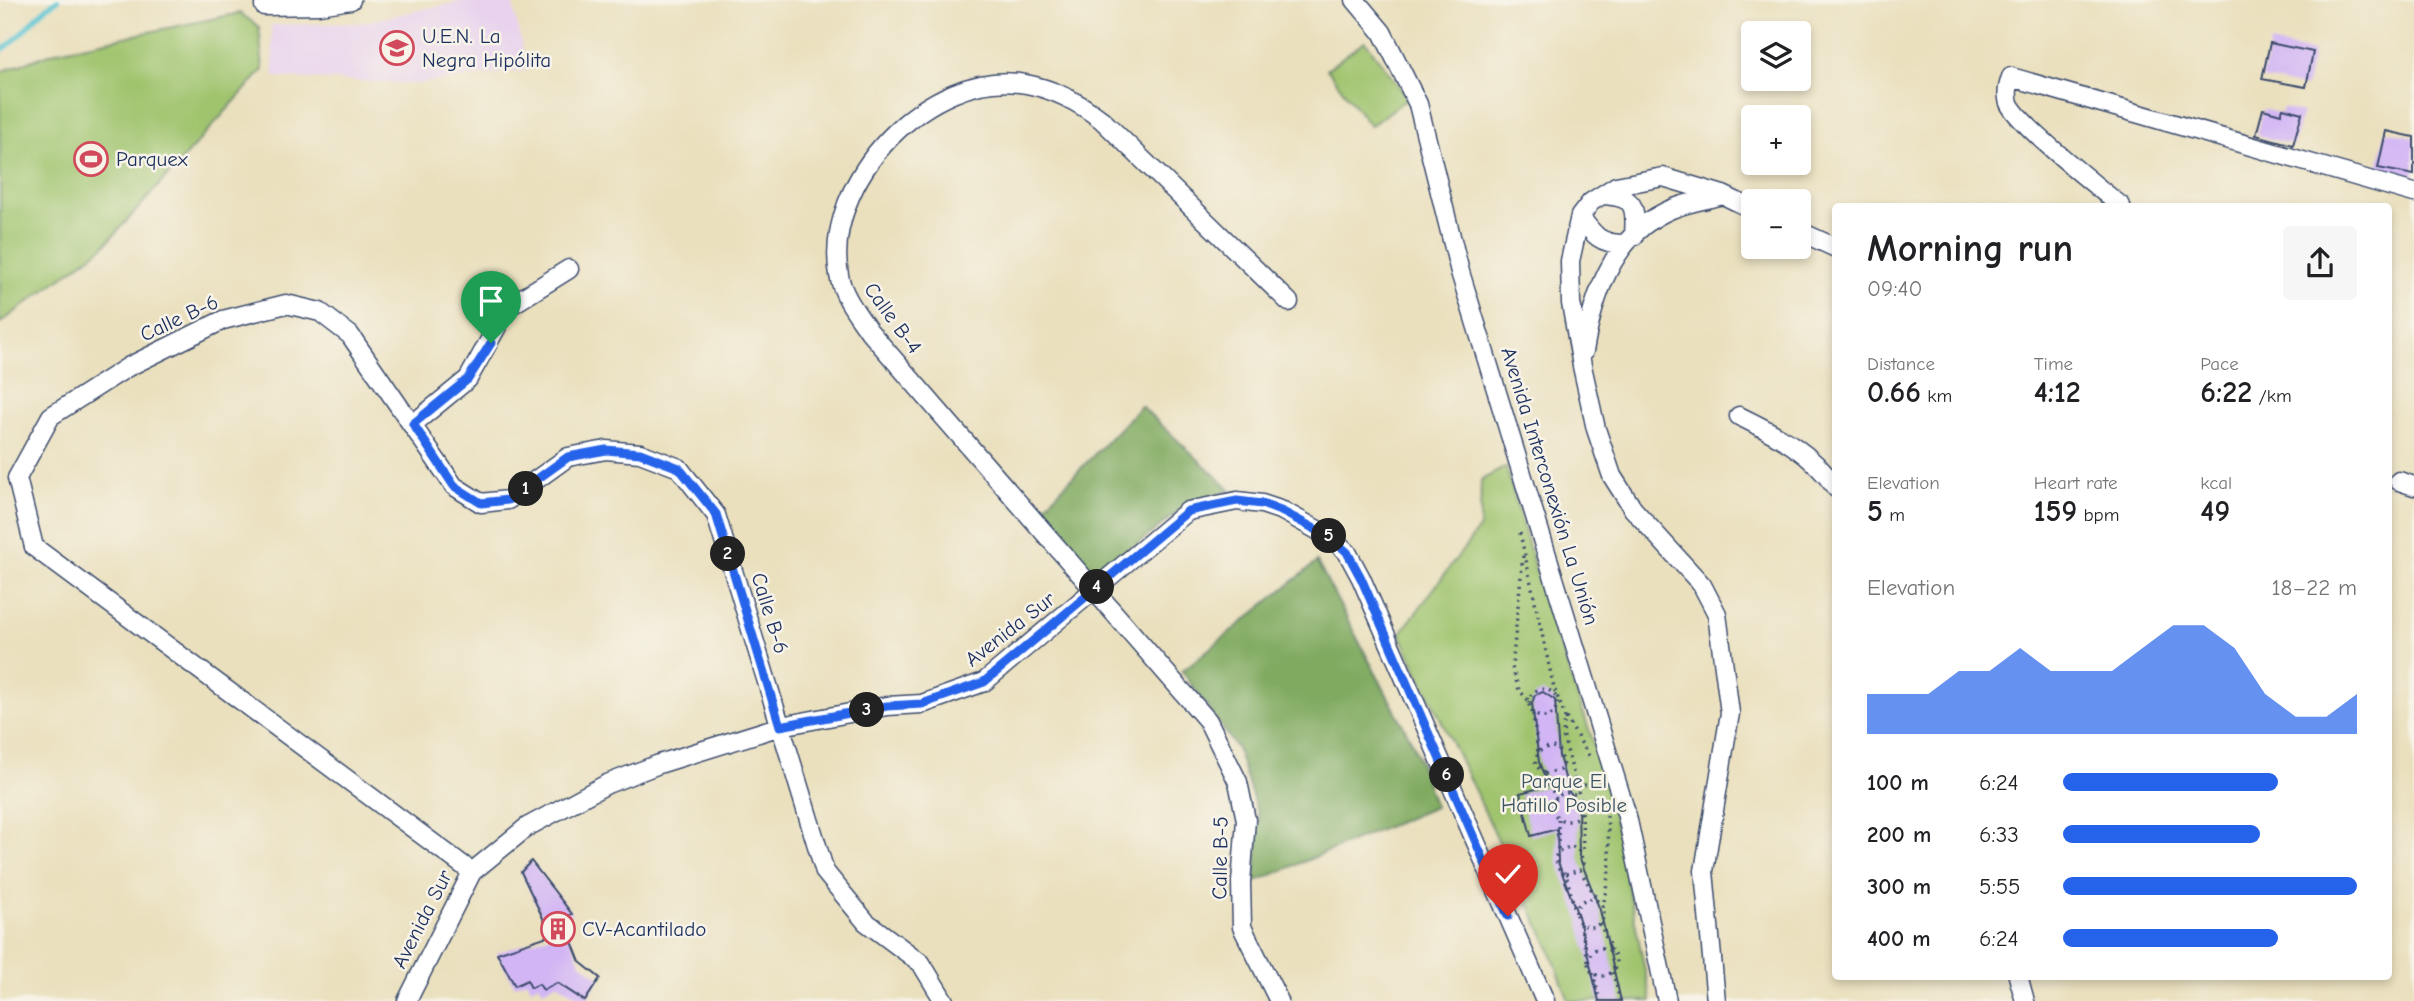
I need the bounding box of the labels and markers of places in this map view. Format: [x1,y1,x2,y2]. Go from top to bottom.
place label: U.E.N. La Negra Hipólita [422,24,551,72]
school or university icon: U.E.N. La Negra Hipólita [378,29,416,67]
sports icon: Parquex [72,140,110,178]
place label: Parquex [116,147,188,171]
pin [461,271,521,343]
pin: 1 [508,472,544,506]
pin: 5 [1312,518,1346,554]
pin: 2 [710,536,746,572]
pin: 4 [1080,570,1114,604]
pin: 3 [850,692,884,728]
pin: 6 [1430,758,1464,792]
pin [1478,844,1538,916]
building icon: CV-Acantilado [539,910,577,948]
place label: CV-Acantilado [582,917,706,941]

